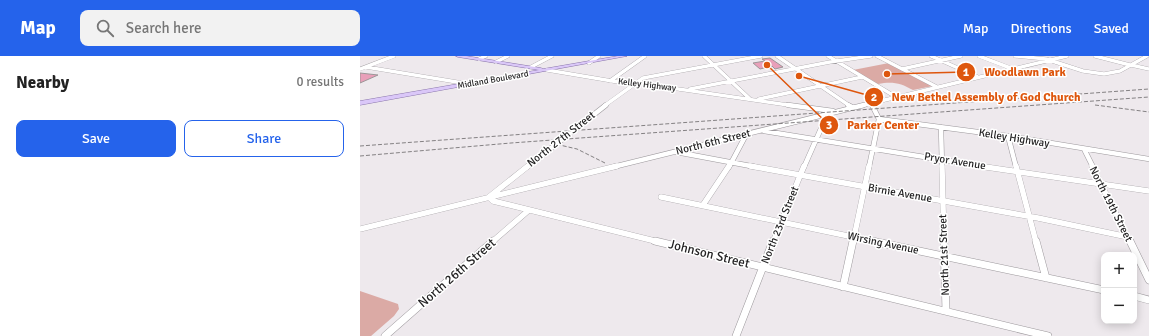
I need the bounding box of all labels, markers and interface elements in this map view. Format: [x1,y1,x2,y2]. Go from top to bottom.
search box [80,10,360,46]
text: Map [20,16,56,40]
icon: search [94,17,116,39]
text: Search here [126,19,201,37]
text: Map [963,20,989,37]
text: Directions [1011,20,1072,37]
text: Saved [1094,20,1129,37]
callout: Woodlawn Park [956,60,1073,84]
text: 1 [963,65,970,80]
text: Woodlawn Park [984,65,1066,80]
street label: Midland Boulevard [457,68,530,92]
text: Nearby [16,72,69,93]
text: 0 results [296,74,344,90]
street label: Kelley Highway [617,76,677,94]
callout: New Bethel Assembly of God Church [864,85,1089,109]
text: 2 [871,90,877,105]
text: New Bethel Assembly of God Church [892,90,1081,105]
street label: North 27th Street [524,108,598,170]
callout: Parker Center [819,113,927,137]
text: 3 [826,118,832,133]
text: Parker Center [847,118,919,133]
button: Save [16,120,176,157]
button: Share [184,120,344,157]
street label: North 6th Street [674,126,752,158]
street label: Kelley Highway [978,126,1051,150]
street label: Pryor Avenue [923,150,987,172]
street label: North 19th Street [1086,164,1136,244]
street label: Birnie Avenue [867,181,933,205]
street label: North 23rd Street [759,184,802,266]
street label: North 21st Street [936,214,952,296]
street label: Wirsing Avenue [846,229,920,257]
street label: North 26th Street [415,235,499,311]
street label: Johnson Street [667,236,752,272]
map controls [1101,252,1137,324]
button: + [1101,252,1137,288]
button: − [1101,288,1137,324]

